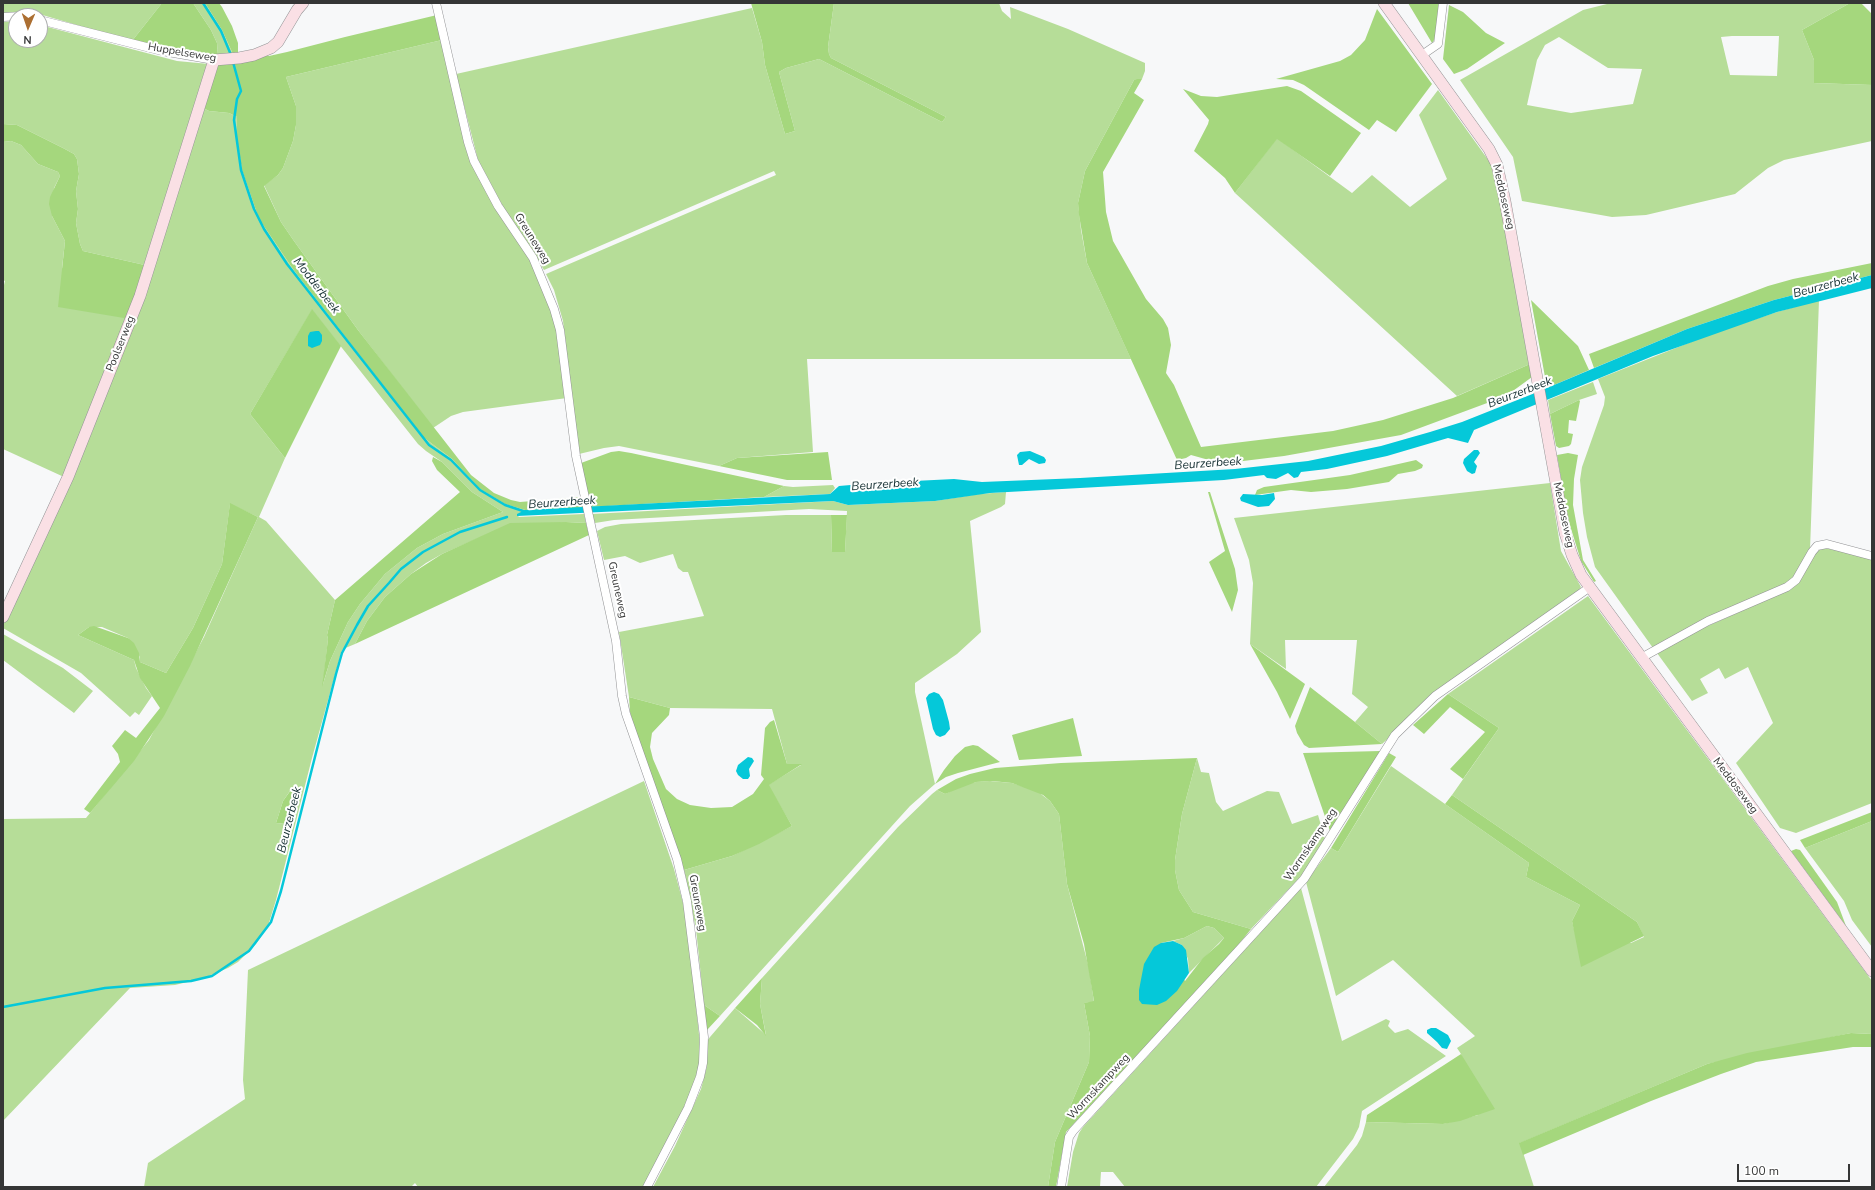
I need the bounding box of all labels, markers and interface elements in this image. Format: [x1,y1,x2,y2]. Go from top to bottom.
north arrow [8,8,48,48]
text: N [23,32,32,47]
street label: Huppelseweg [147,41,217,65]
street label: Meddoseweg [1489,163,1517,231]
street label: Greuneweg [511,211,553,267]
water label: Modderbeek [290,255,342,317]
water label: Beurzerbeek [1792,270,1860,302]
street label: Poolserweg [104,314,138,374]
water label: Beurzerbeek [1486,374,1554,412]
water label: Beurzerbeek [1174,454,1242,474]
water label: Beurzerbeek [851,475,919,495]
street label: Meddoseweg [1550,481,1576,549]
water label: Beurzerbeek [528,493,596,513]
street label: Greuneweg [605,561,629,619]
street label: Meddoseweg [1710,755,1760,817]
water label: Beurzerbeek [275,786,305,854]
street label: Wormskampweg [1282,806,1340,884]
street label: Greuneweg [686,874,708,932]
street label: Wormskampweg [1065,1052,1133,1122]
scale bar [1739,1156,1852,1182]
text: 100 m [1744,1163,1779,1179]

